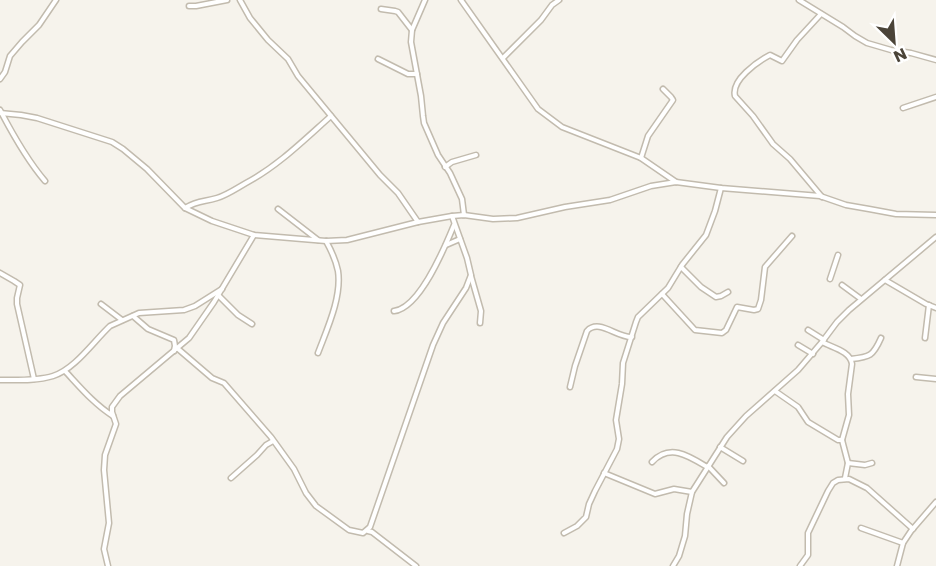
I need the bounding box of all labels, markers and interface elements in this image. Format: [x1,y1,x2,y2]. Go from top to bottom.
north arrow [864,12,924,72]
text: N [890,42,910,68]

